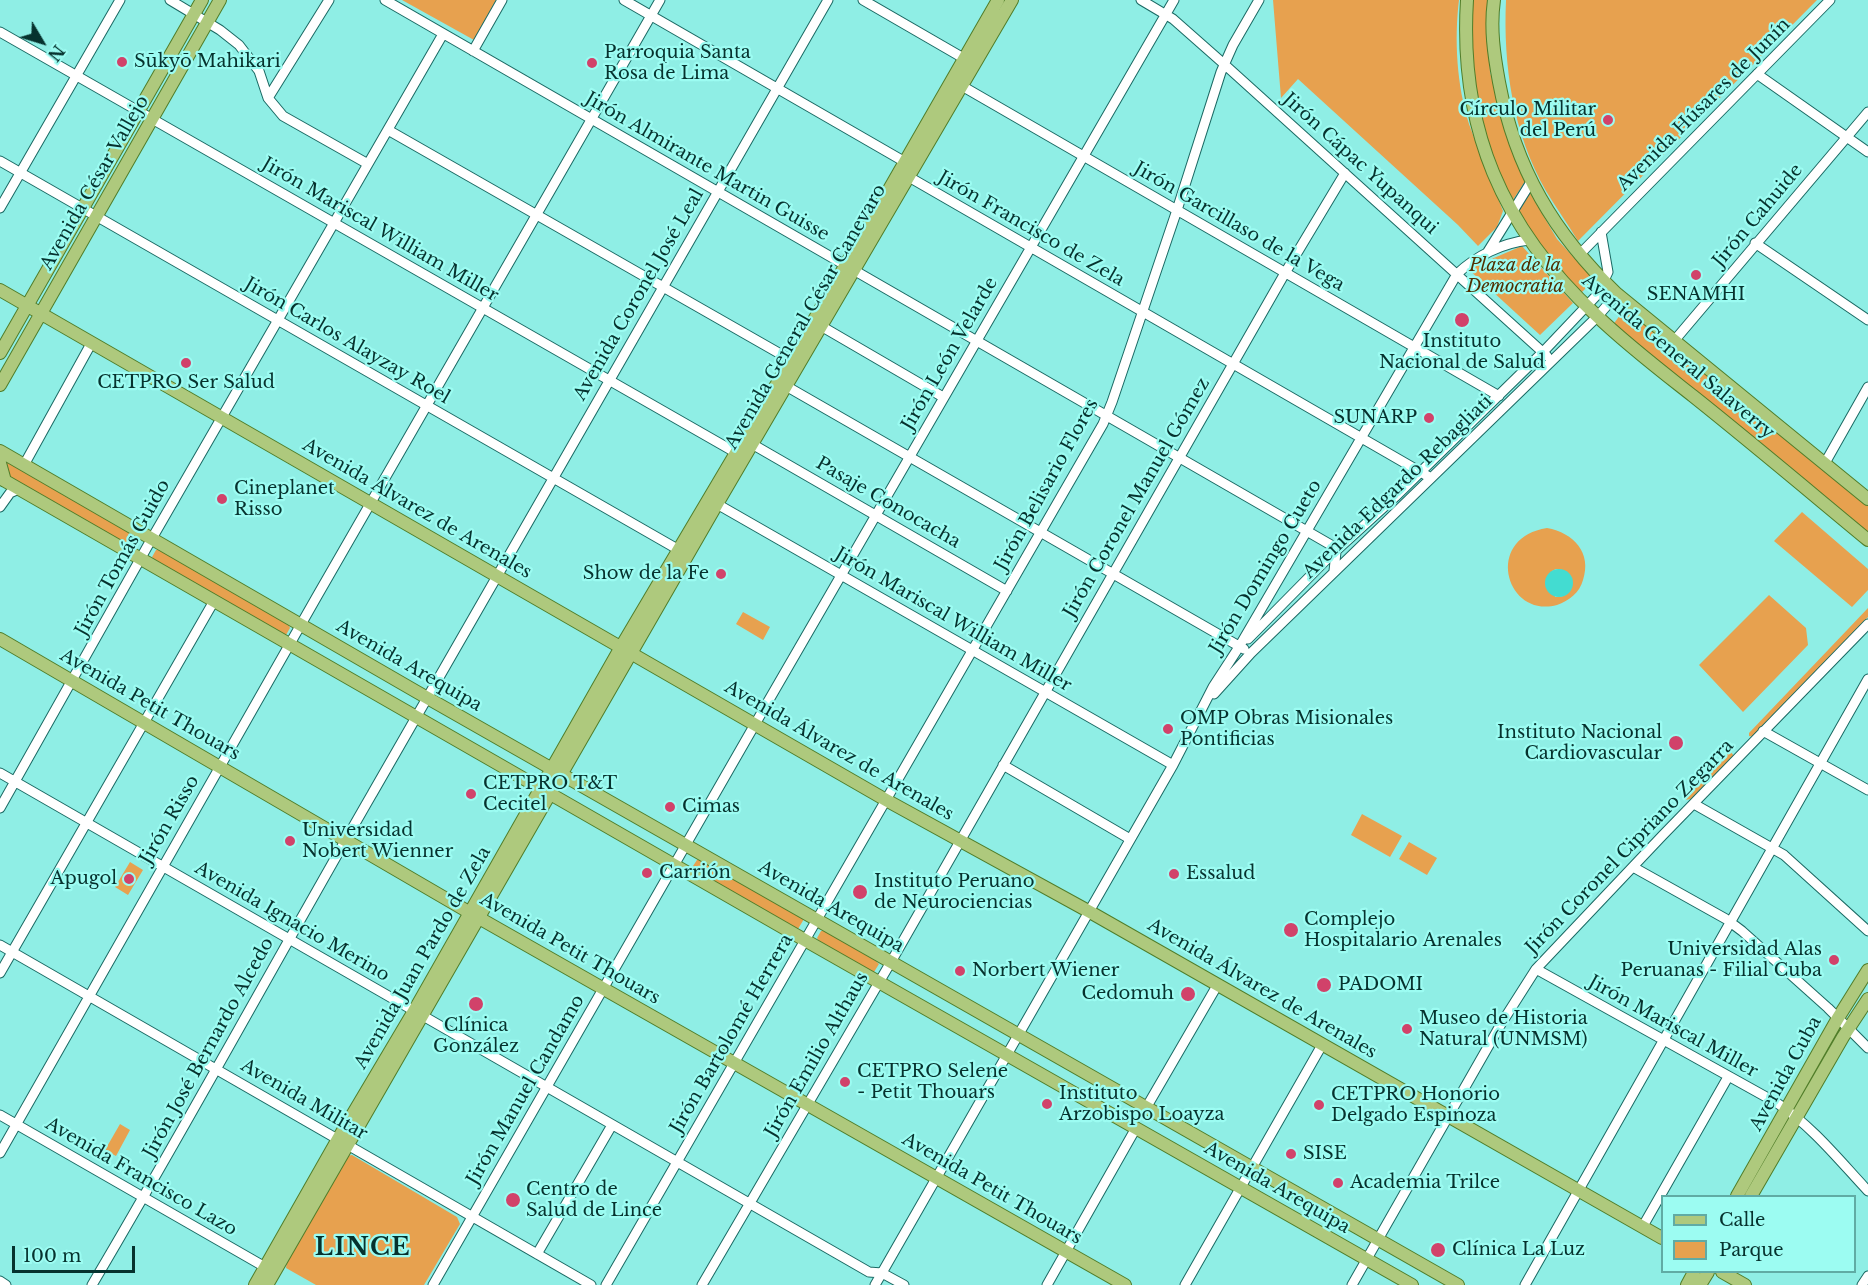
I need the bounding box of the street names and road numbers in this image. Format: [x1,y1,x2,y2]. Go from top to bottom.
street label: Avenida Húsares de Junín [1613,14,1795,196]
street label: Jirón Almirante Martin Guisse [581,88,833,246]
street label: Jirón Cápac Yupanqui [1278,89,1442,239]
street label: Avenida César Vallejo [36,92,154,274]
street label: Jirón Mariscal William Miller [258,153,502,307]
street label: Jirón Garcillaso de la Vega [1130,158,1348,296]
street label: Jirón Cahuide [1709,160,1807,272]
street label: Jirón Francisco de Zela [934,167,1128,291]
street label: Avenida General César Canevaro [721,181,891,453]
street label: Avenida Coronel José Leal [569,185,709,405]
street label: Avenida General Salaverry [1577,270,1779,444]
street label: Jirón Carlos Alayzay Roel [240,273,454,409]
street label: Jirón León Velarde [897,274,1003,434]
street label: Jirón Coronel Manuel Gómez [1059,374,1215,622]
street label: Avenida Edgardo Rebagliati [1299,391,1497,583]
street label: Jirón Belisario Flores [991,395,1103,575]
street label: Avenida Álvarez de Arenales [299,434,535,584]
street label: Pasaje Conocacha [812,453,964,553]
street label: Jirón Tomás Guido [71,476,175,640]
street label: Jirón Domingo Cueto [1205,476,1327,658]
street label: Jirón Mariscal William Miller [831,543,1075,697]
street label: Avenida Arequipa [332,616,486,716]
street label: Avenida Petit Thouars [56,645,244,765]
street label: Avenida Álvarez de Arenales [721,676,957,826]
street label: Jirón Coronel Cipriano Zegarra [1522,735,1738,959]
street label: Jirón Risso [136,772,204,868]
street label: Avenida Juan Pardo de Zela [350,843,496,1073]
street label: Avenida Ignacio Merino [191,857,393,987]
street label: Avenida Arequipa [754,857,908,957]
street label: Avenida Petit Thouars [476,889,664,1009]
street label: Avenida Álvarez de Arenales [1144,914,1380,1064]
street label: Jirón Bartolomé Herrera [666,931,798,1137]
street label: Jirón José Bernardo Alcedo [139,934,279,1162]
street label: Jirón Emilio Althaus [761,968,873,1142]
street label: Jirón Mariscal Miller [1585,971,1761,1083]
street label: Jirón Manuel Candamo [463,991,589,1189]
street label: Avenida Cuba [1746,1013,1826,1135]
street label: Avenida Militar [237,1055,371,1145]
street label: Avenida Francisco Lazo [41,1113,241,1241]
street label: Avenida Petit Thouars [898,1129,1086,1249]
street label: Avenida Arequipa [1200,1138,1354,1238]

